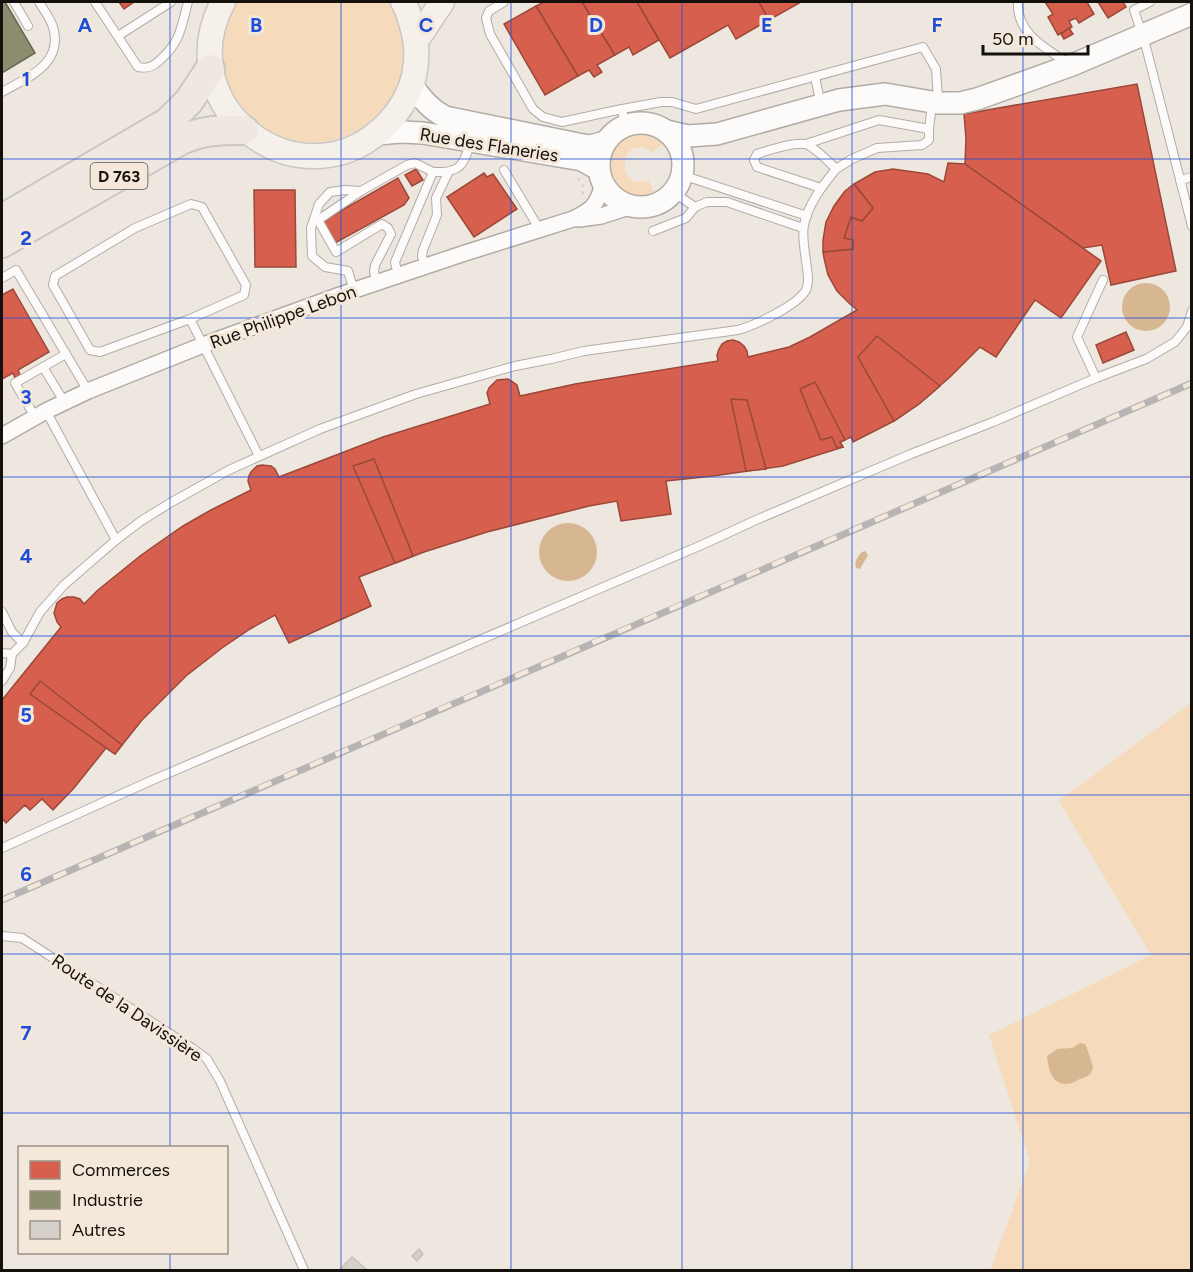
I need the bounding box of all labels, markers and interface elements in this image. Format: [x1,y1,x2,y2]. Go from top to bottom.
text: A [78,13,93,37]
text: B [250,13,262,37]
text: C [419,13,433,37]
text: D [589,13,603,37]
text: E [761,13,773,37]
text: F [931,13,943,37]
scale bar [983,18,1088,56]
text: 50 m [992,28,1034,50]
text: 1 [22,67,30,91]
street label: Rue des Flaneries [418,123,560,167]
road number: D 763 [90,163,148,189]
text: 2 [20,226,32,250]
street label: Rue Philippe Lebon [207,280,359,354]
text: 3 [20,385,32,409]
text: 4 [20,544,33,568]
text: 5 [20,703,32,727]
text: 6 [20,862,32,886]
street label: Route de la Davissière [48,949,207,1067]
text: 7 [20,1021,32,1045]
legend [18,1146,228,1254]
text: Commerces [72,1159,170,1181]
text: Industrie [72,1189,143,1211]
text: Autres [72,1219,125,1241]

